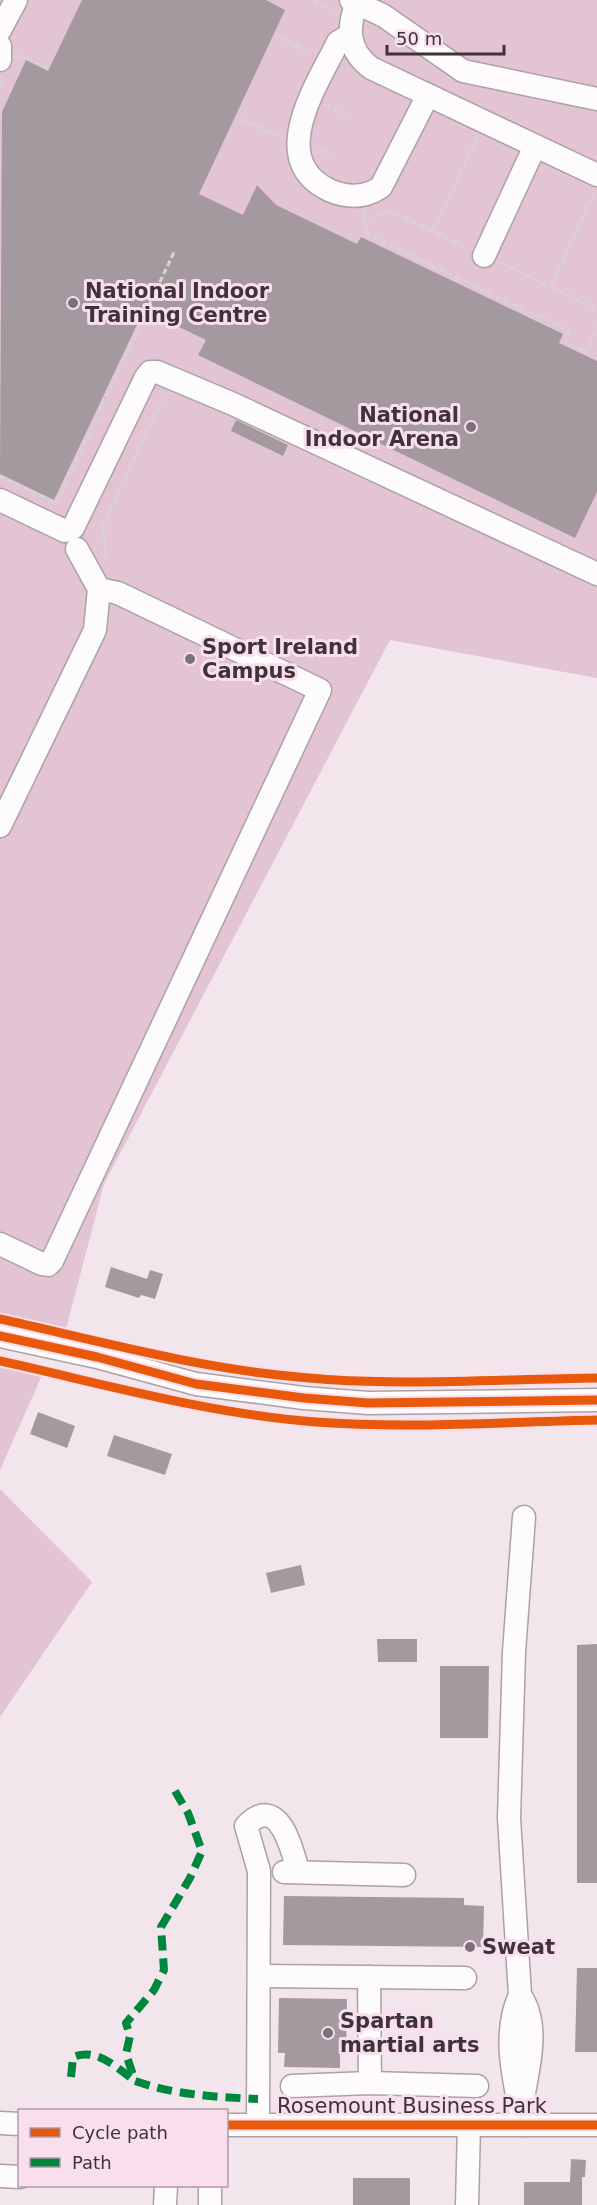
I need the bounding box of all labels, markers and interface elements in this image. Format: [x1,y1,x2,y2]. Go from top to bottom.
scale bar [387,18,504,56]
text: 50 m [396,28,442,49]
place label: National Indoor Training Centre [85,279,270,327]
marker: National Indoor Training Centre [66,296,80,310]
place label: National Indoor Arena [305,403,459,451]
marker: National Indoor Arena [464,420,478,434]
place label: Sport Ireland Campus [202,635,358,683]
marker: Sport Ireland Campus [183,652,197,666]
place label: Sweat [482,1935,555,1959]
marker: Sweat [463,1940,477,1954]
place label: Spartan martial arts [340,2009,479,2057]
marker: Spartan martial arts [321,2026,335,2040]
street label: Rosemount Business Park [277,2094,548,2118]
legend [18,2109,228,2187]
text: Cycle path [72,2122,168,2143]
text: Path [72,2152,112,2173]

